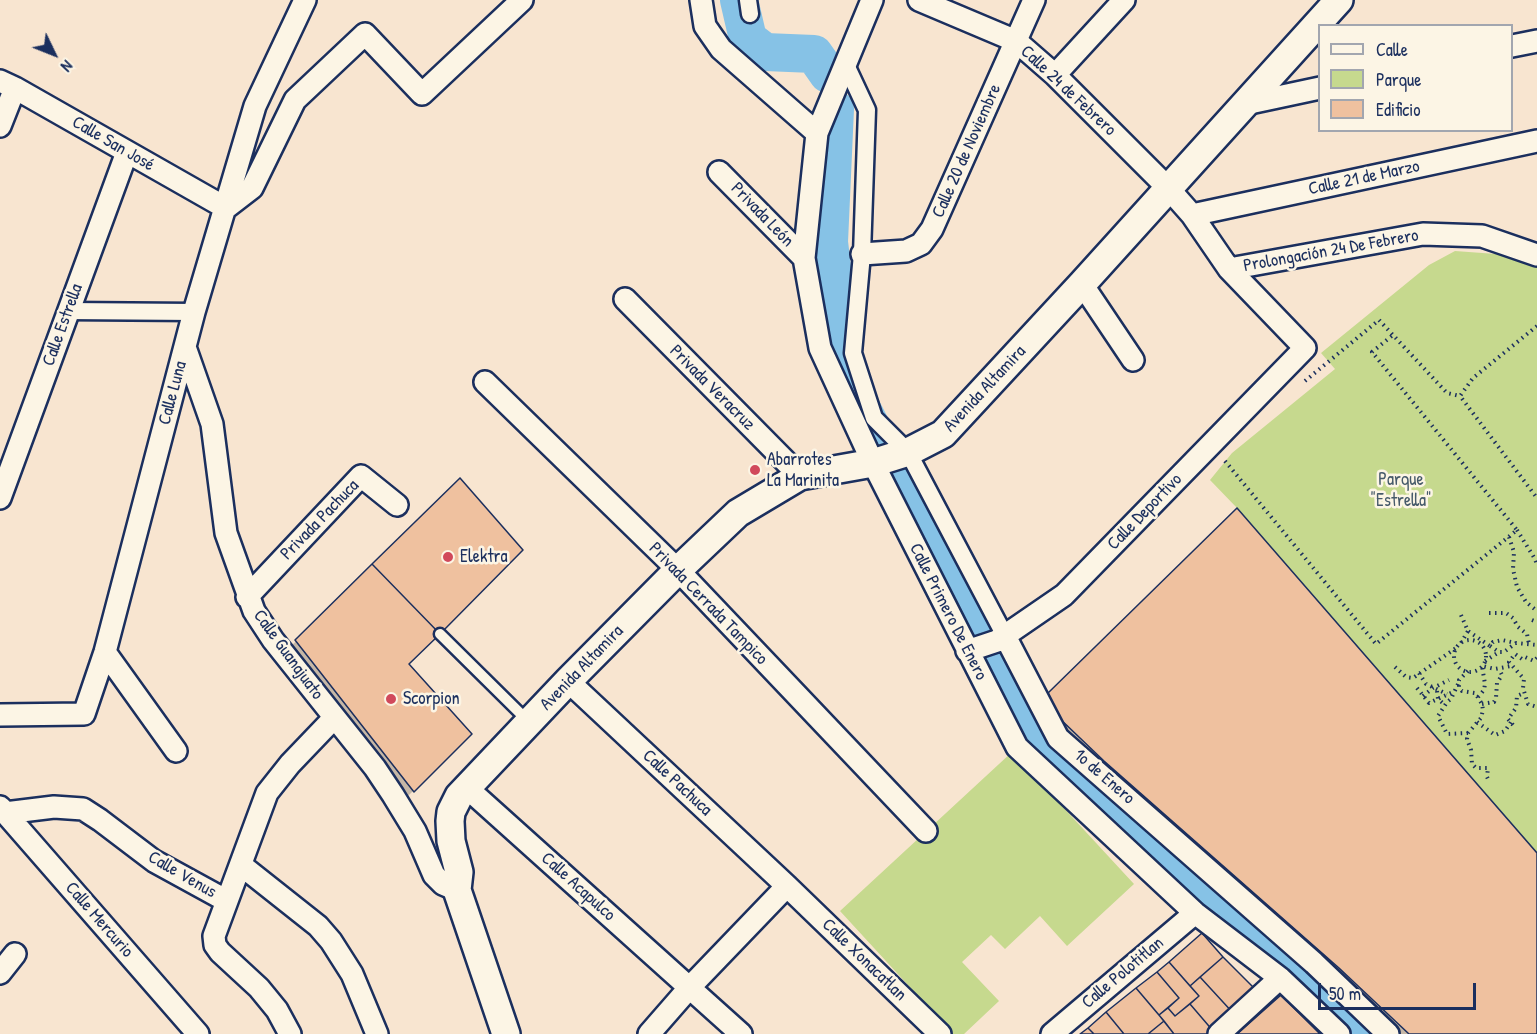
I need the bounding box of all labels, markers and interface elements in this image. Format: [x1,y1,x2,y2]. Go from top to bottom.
north arrow [24,24,84,84]
legend [1318,24,1513,132]
text: Calle [1376,37,1408,62]
street label: Calle 24 de Febrero [1016,41,1120,141]
text: N [56,56,78,77]
text: Parque [1376,67,1421,92]
street label: Calle 20 de Noviembre [928,81,1006,221]
text: Edificio [1376,97,1420,122]
street label: Calle San José [68,112,158,176]
street label: Calle 21 de Marzo [1306,156,1422,200]
street label: Privada León [726,178,798,252]
street label: Prolongación 24 De Febrero [1242,225,1420,277]
street label: Calle Estrella [38,281,88,369]
street label: Privada Veracruz [665,341,759,435]
street label: Avenida Altamira [939,341,1031,437]
street label: Calle Luna [154,359,192,427]
place label: Abarrotes La Marinita [767,449,839,492]
marker: Abarrotes La Marinita [748,463,762,477]
street label: Calle Deportivo [1103,469,1187,555]
park label: Parque "Estrella" [1371,469,1431,512]
street label: Privada Pachuca [276,475,364,565]
street label: Privada Cerrada Tampico [644,538,772,670]
street label: Calle Primero De Enero [904,540,992,684]
place label: Elektra [460,546,508,568]
marker: Elektra [441,550,455,564]
street label: Calle Guanajuato [248,606,328,704]
street label: Avenida Altamira [536,621,628,715]
place label: Scorpion [403,688,460,710]
marker: Scorpion [384,692,398,706]
street label: Calle Pachuca [638,745,716,821]
street label: 1o de Enero [1069,745,1139,809]
street label: Calle Venus [144,847,220,903]
street label: Calle Acapulco [536,848,620,926]
street label: Calle Mercurio [60,878,138,962]
street label: Calle Xonacatlan [817,914,911,1006]
street label: Calle Polotitlan [1078,932,1168,1014]
scale bar [1321,971,1478,1009]
text: 50 m [1329,981,1361,1006]

